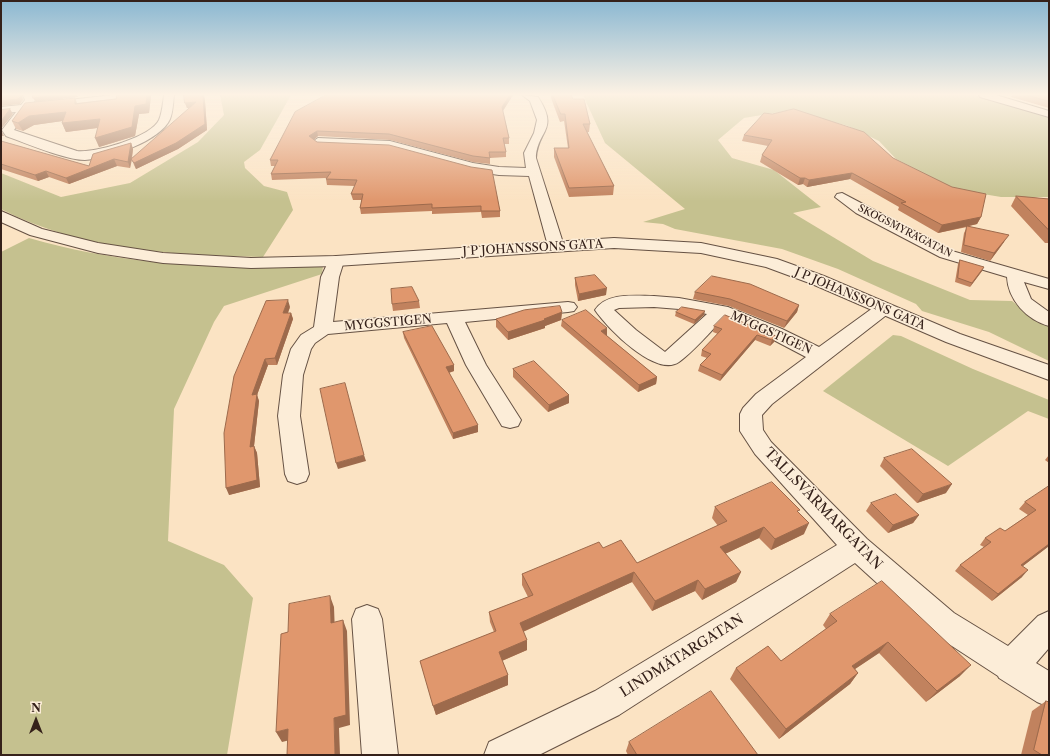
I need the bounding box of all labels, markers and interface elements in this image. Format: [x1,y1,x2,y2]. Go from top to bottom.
street label: SKOGSMYRAGATAN [856,202,954,260]
street label: J P JOHANSSONS GATA [462,237,604,259]
street label: J P JOHANSSONS GATA [792,265,928,333]
street label: MYGGSTIGEN [728,309,814,357]
street label: MYGGSTIGEN [344,312,432,334]
street label: TALLSVÄRMARGATAN [760,445,886,573]
street label: LINDMÄTARGATAN [617,611,747,701]
north arrow [16,700,56,740]
text: N [31,701,41,715]

